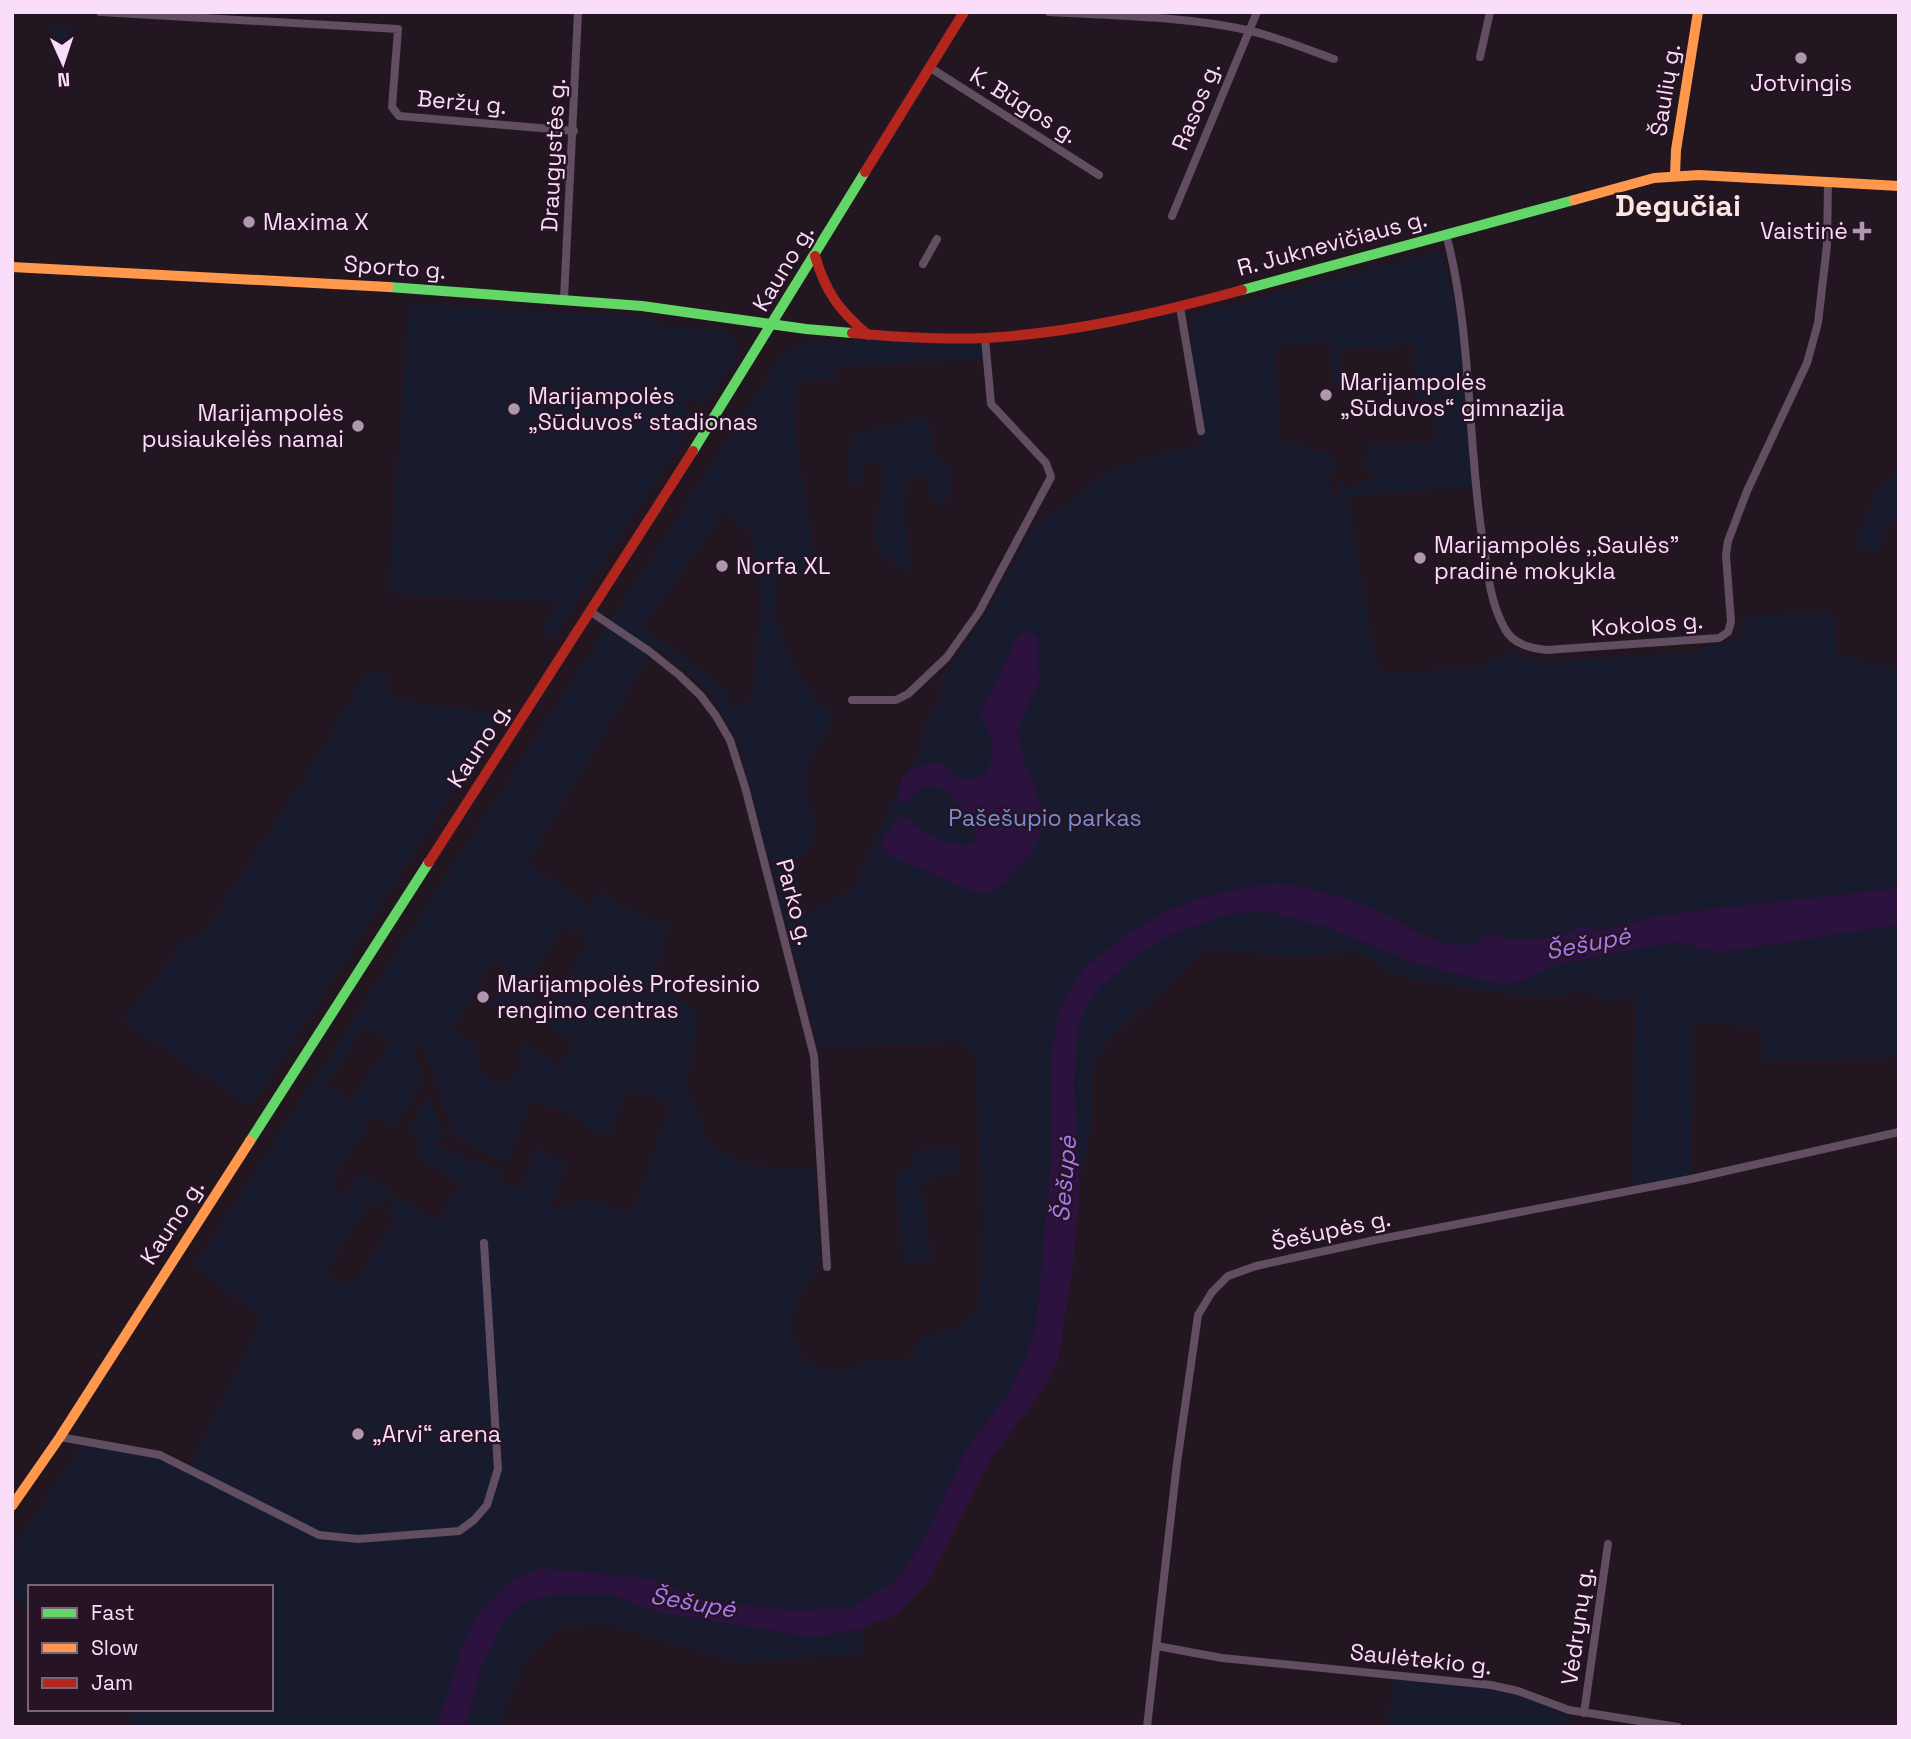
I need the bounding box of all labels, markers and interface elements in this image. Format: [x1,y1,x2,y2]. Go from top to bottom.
north arrow [28,28,98,98]
street label: Šaulių g. [1643,42,1687,138]
marker: Jotvingis [1793,50,1809,66]
street label: Rasos g. [1165,57,1227,155]
street label: K. Būgos g. [964,60,1084,150]
text: N [57,67,71,92]
place label: Jotvingis [1750,68,1852,98]
street label: Draugystės g. [534,77,572,233]
street label: Beržų g. [416,83,508,121]
district label: Degučiai [1615,186,1741,225]
street label: R. Juknevičiaus g. [1234,203,1430,283]
place label: Maxima X [263,207,369,237]
marker: Maxima X [241,214,257,230]
place label: Vaistinė [1760,216,1848,246]
street label: Kauno g. [745,219,821,317]
marker: Vaistinė [1854,223,1870,239]
street label: Sporto g. [343,248,447,286]
place label: Marijampolės „Sūduvos“ gimnazija [1340,367,1565,423]
place label: Marijampolės „Sūduvos“ stadionas [528,381,758,437]
marker: Marijampolės „Sūduvos“ gimnazija [1318,387,1334,403]
place label: Marijampolės pusiaukelės namai [142,398,344,454]
marker: Marijampolės „Sūduvos“ stadionas [506,401,522,417]
marker: Marijampolės pusiaukelės namai [350,418,366,434]
place label: Marijampolės ,,Saulės" pradinė mokykla [1434,530,1679,586]
marker: Marijampolės ,,Saulės" pradinė mokykla [1412,550,1428,566]
place label: Norfa XL [736,551,830,581]
marker: Norfa XL [714,558,730,574]
street label: Kokolos g. [1590,605,1704,643]
street label: Kauno g. [440,697,518,793]
park label: Pašešupio parkas [948,803,1142,833]
street label: Parko g. [769,856,821,948]
water label: Šešupė [1543,919,1634,966]
place label: Marijampolės Profesinio rengimo centras [497,969,760,1025]
marker: Marijampolės Profesinio rengimo centras [475,989,491,1005]
water label: Šešupė [1045,1134,1083,1223]
street label: Kauno g. [133,1174,211,1270]
street label: Šešupės g. [1269,1203,1393,1257]
place label: „Arvi“ arena [372,1419,501,1449]
marker: „Arvi“ arena [350,1426,366,1442]
street label: Vėdrynų g. [1554,1565,1600,1687]
water label: Šešupė [648,1579,739,1625]
legend [28,1585,273,1711]
text: Fast [91,1599,135,1626]
text: Slow [91,1634,139,1661]
street label: Saulėtekio g. [1349,1637,1493,1681]
text: Jam [91,1669,133,1696]

